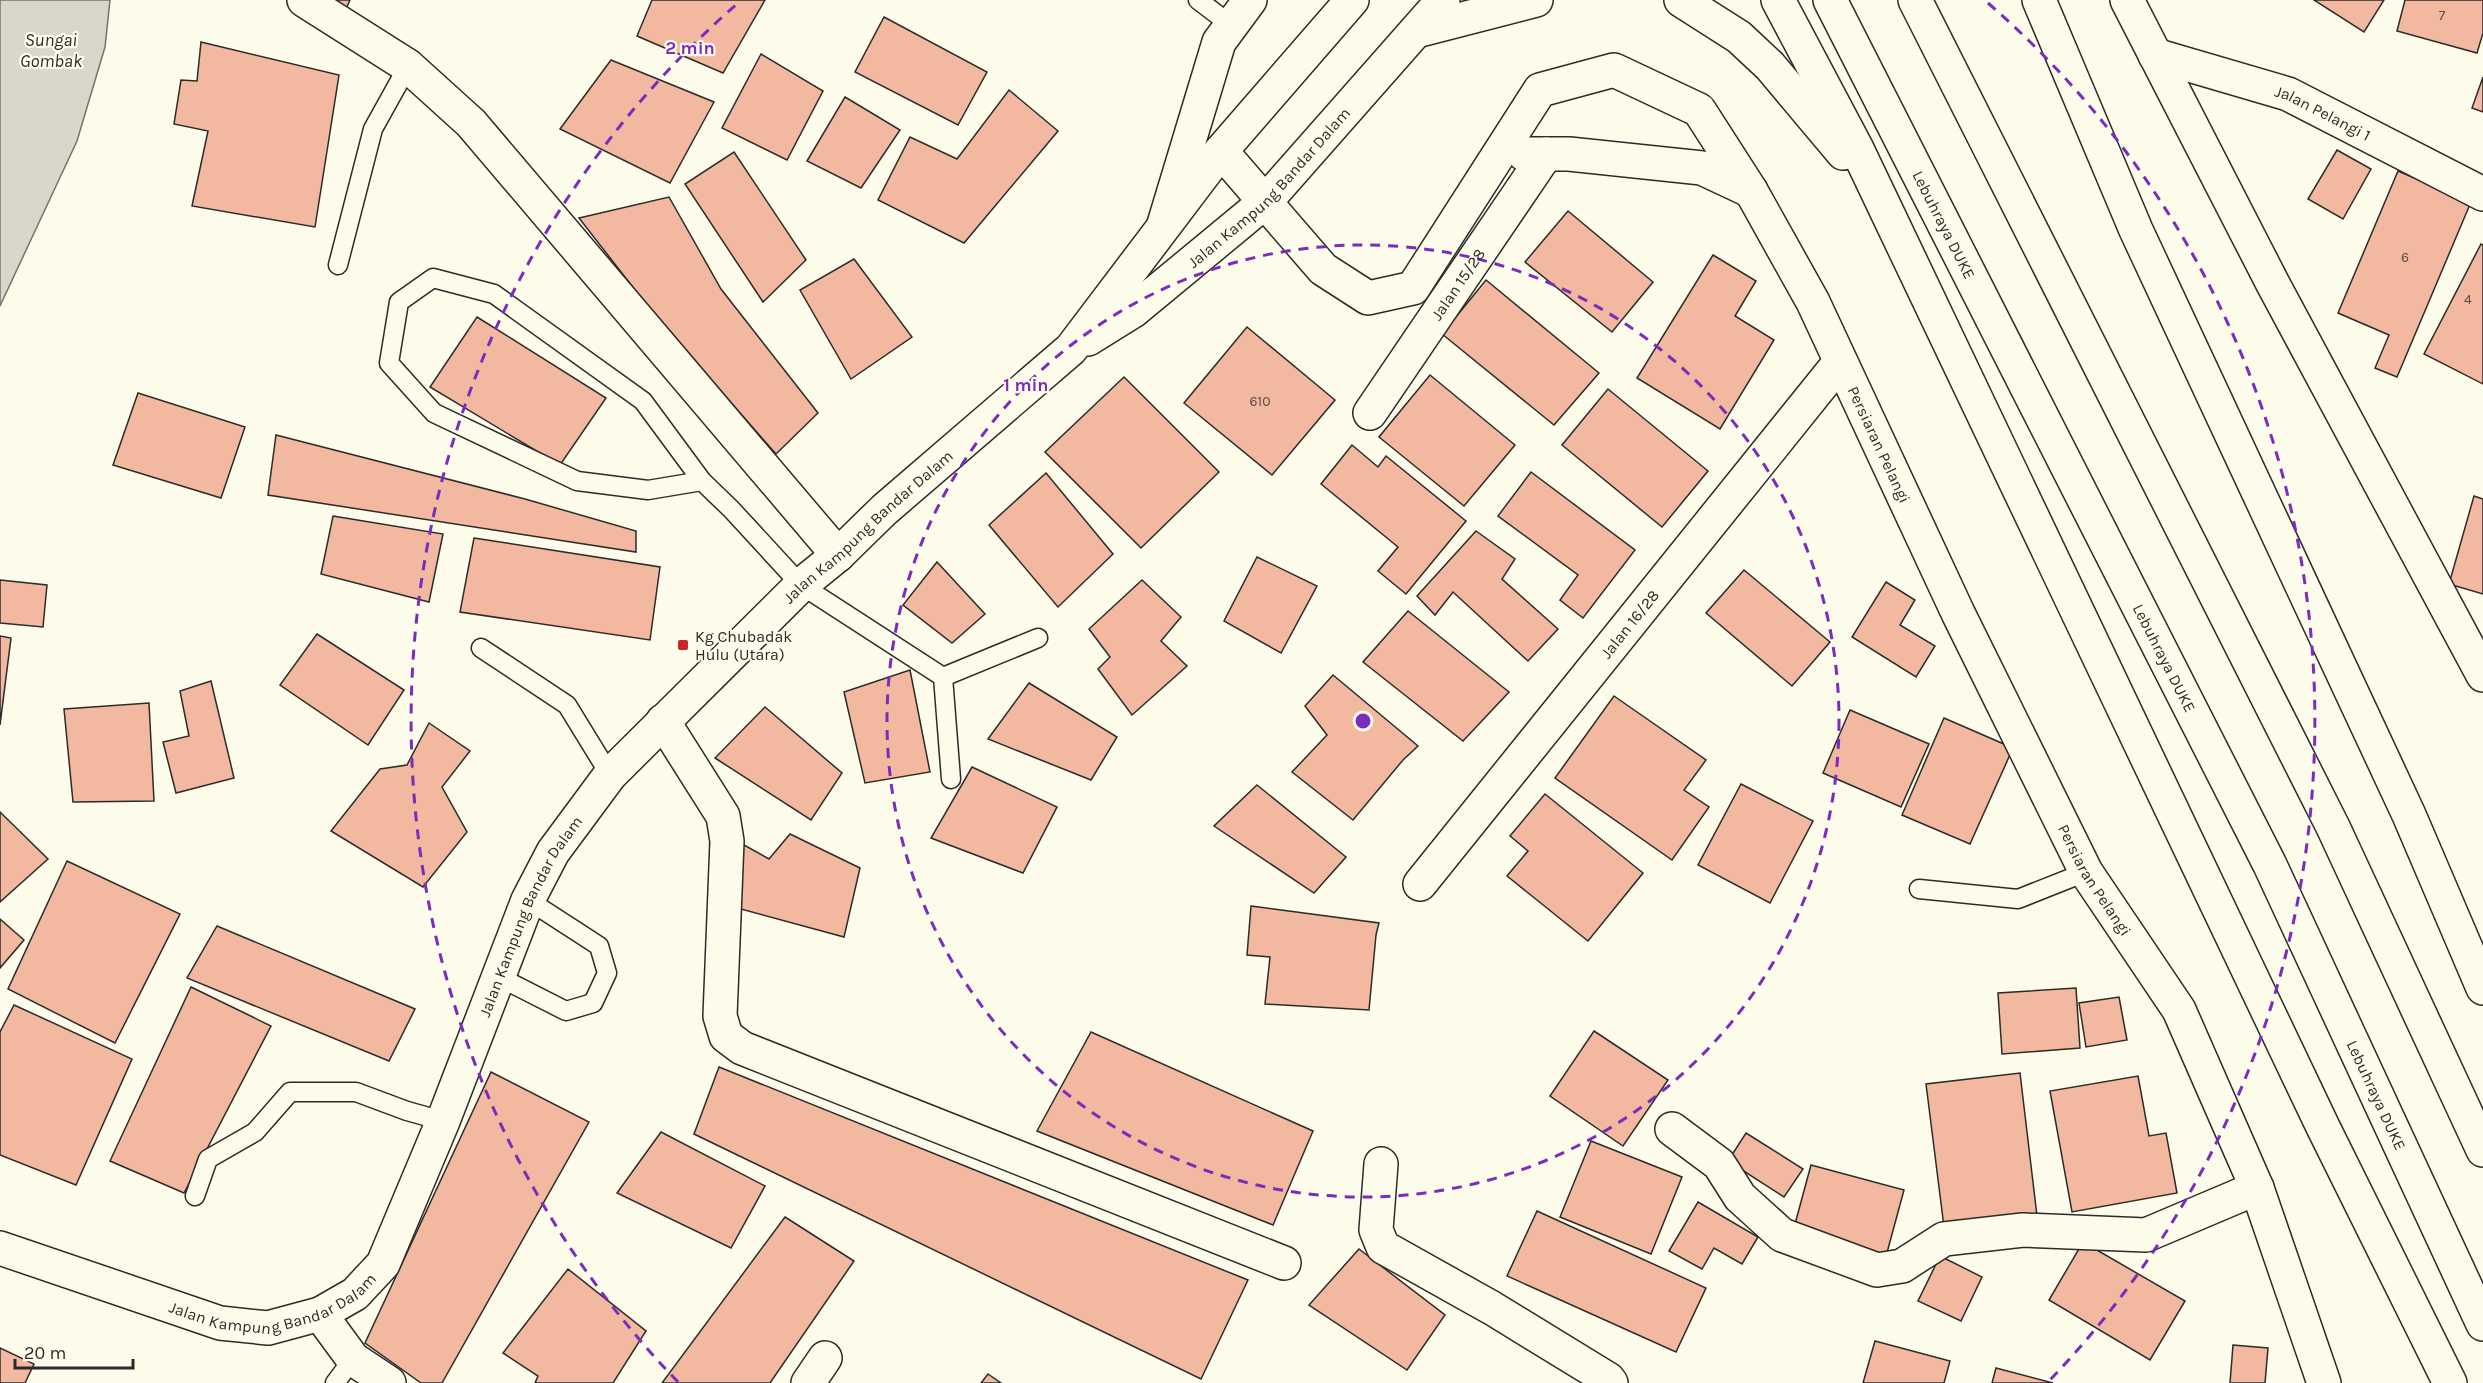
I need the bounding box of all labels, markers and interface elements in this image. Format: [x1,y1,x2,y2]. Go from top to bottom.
house number: 7 [2439,7,2446,24]
water label: Sungai Gombak [20,29,83,72]
text: 2 min [665,37,715,59]
street label: Jalan Pelangi 1 [2273,81,2374,144]
street label: Jalan Kampung Bandar Dalam [1184,103,1354,272]
street label: Lebuhraya DUKE [1909,167,1980,282]
street label: Jalan 15/28 [1427,245,1489,323]
house number: 6 [2401,249,2409,266]
house number: 4 [2464,291,2472,308]
text: 1 min [1003,374,1049,396]
street label: Persiaran Pelangi [1844,383,1915,506]
house number: 610 [1250,393,1270,410]
street label: Jalan Kampung Bandar Dalam [779,446,956,607]
street label: Jalan 16/28 [1596,586,1663,662]
street label: Lebuhraya DUKE [2129,600,2200,715]
place label: Kg Chubadak Hulu (Utara) [695,627,792,664]
marker: Kg Chubadak Hulu (Utara) [676,638,690,652]
centre of rings [1353,711,1373,731]
street label: Jalan Kampung Bandar Dalam [475,812,586,1019]
street label: Persiaran Pelangi [2054,821,2136,939]
street label: Lebuhraya DUKE [2343,1037,2410,1153]
street label: Jalan Kampung Bandar Dalam [167,1269,379,1338]
scale bar [15,1332,134,1370]
text: 20 m [24,1342,66,1364]

